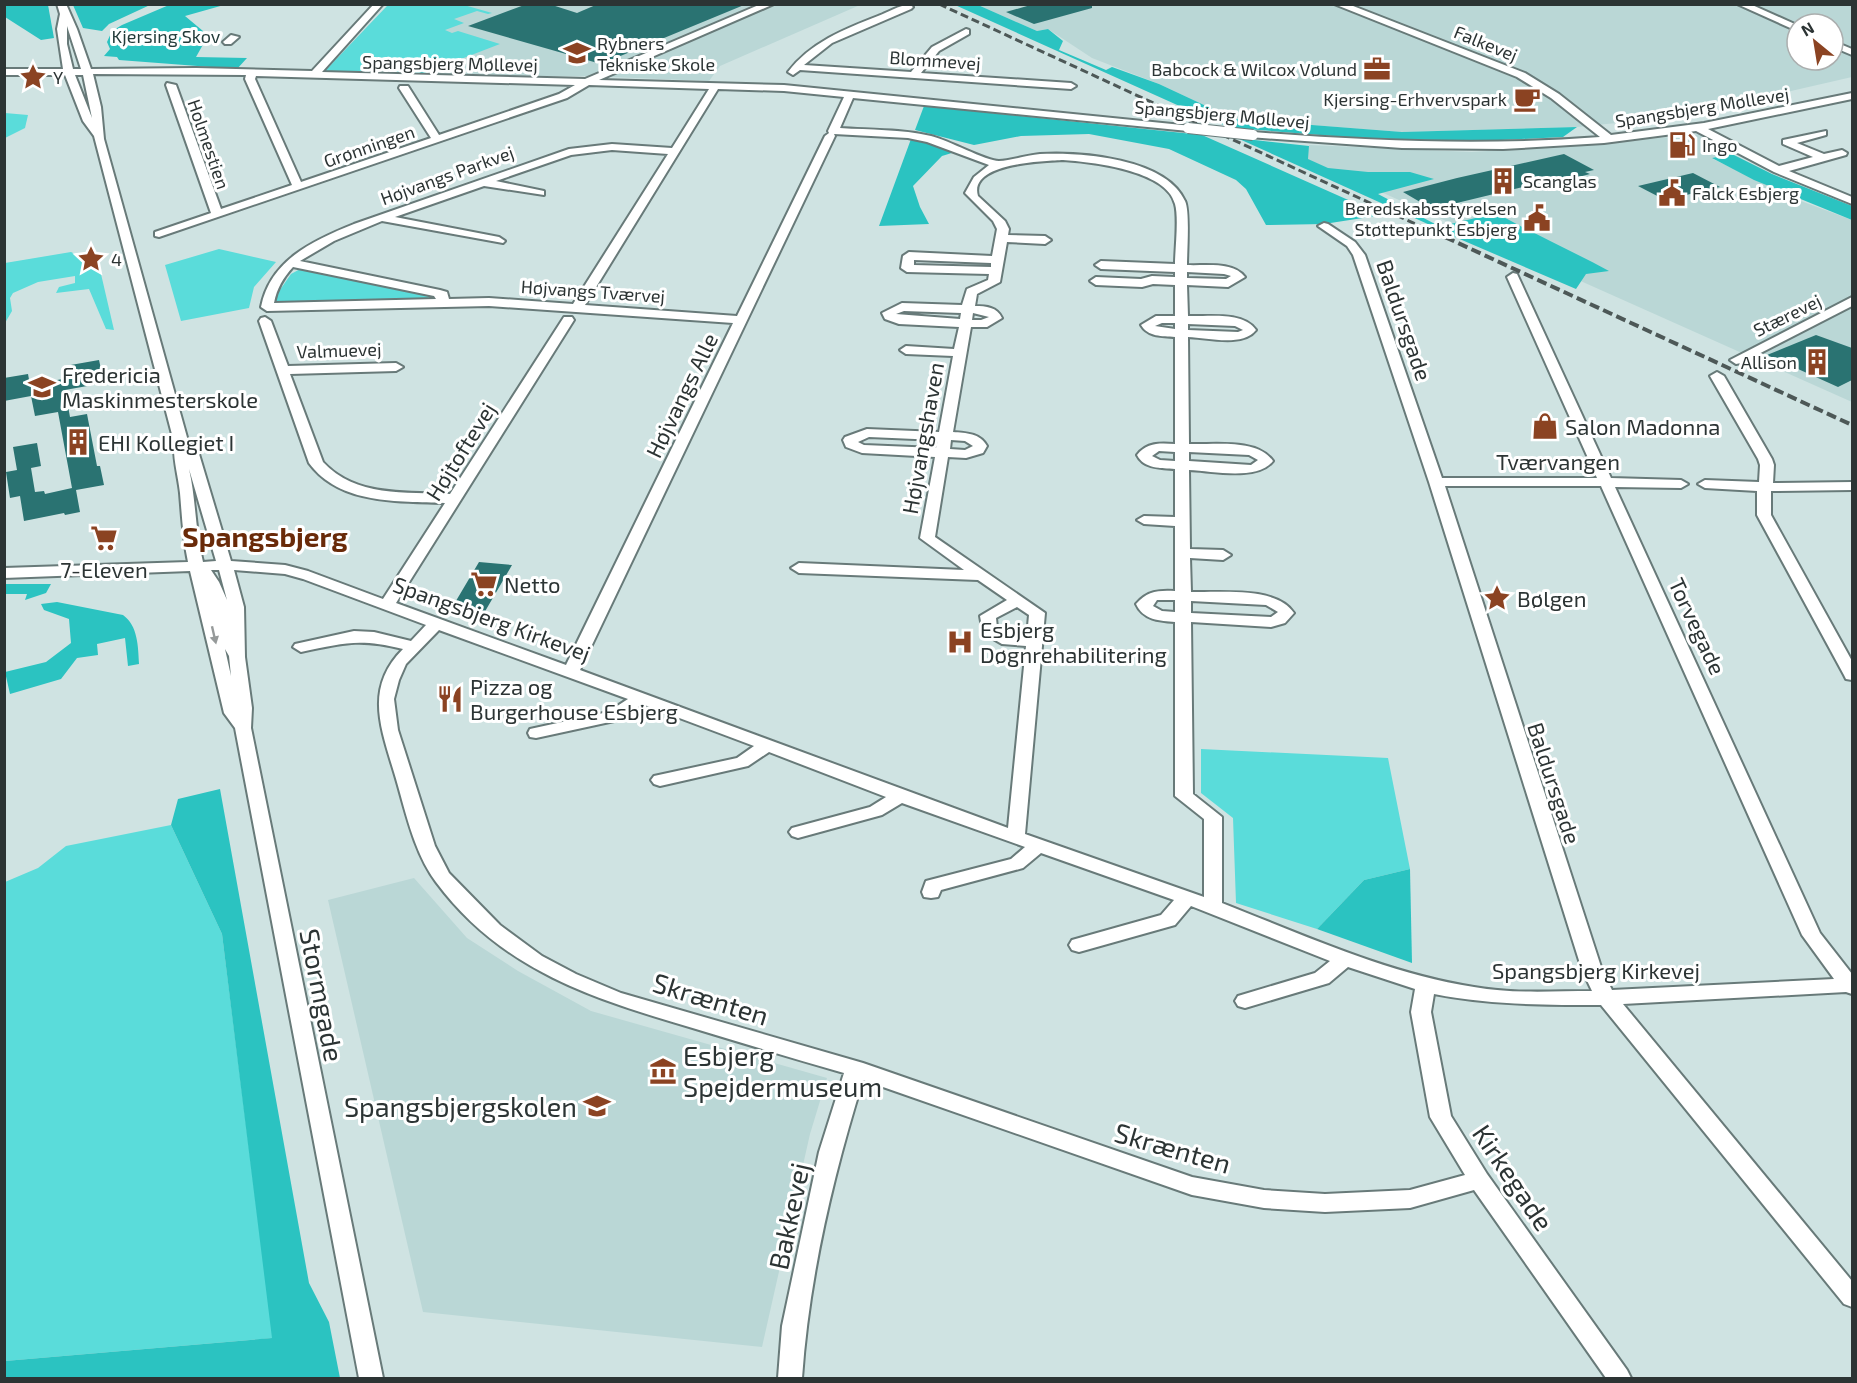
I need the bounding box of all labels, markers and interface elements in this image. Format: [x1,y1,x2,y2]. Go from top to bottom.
north arrow [1785,12,1845,72]
text: N [1797,17,1817,40]
street label: Falkevej [1451,20,1521,66]
park label: Kjersing Skov [112,25,221,47]
place label: Rybners Tekniske Skole [597,32,715,75]
school or university icon: Rybners Tekniske Skole [562,38,592,68]
street label: Blommevej [889,46,981,74]
street label: Spangsbjerg Møllevej [362,50,538,76]
office icon: Babcock & Wilcox Vølund [1362,54,1392,84]
place label: Babcock & Wilcox Vølund [1151,58,1357,80]
place icon: Y [18,62,48,92]
place label: Y [53,66,64,88]
street label: Spangsbjerg Møllevej [1614,82,1790,132]
cafe icon: Kjersing-Erhvervspark [1512,84,1542,114]
place label: Kjersing-Erhvervspark [1323,88,1507,110]
street label: Spangsbjerg Møllevej [1134,95,1310,133]
street label: Holmestien [183,96,235,192]
street label: Grønningen [321,120,417,172]
fuel station icon: Ingo [1667,130,1697,160]
place label: Ingo [1702,134,1737,156]
street label: Højvangs Parkvej [377,141,517,209]
building icon: Scanglas [1488,166,1518,196]
place label: Scanglas [1523,170,1597,192]
public building icon: Falck Esbjerg [1657,178,1687,208]
place label: Falck Esbjerg [1692,182,1799,204]
place label: Beredskabsstyrelsen Støttepunkt Esbjerg [1345,197,1517,240]
public building icon: Beredskabsstyrelsen Støttepunkt Esbjerg [1522,203,1552,233]
place icon: 4 [76,244,106,274]
place label: 4 [111,248,122,270]
street label: Baldursgade [1372,256,1438,384]
street label: Højvangs Tværvej [520,275,666,307]
street label: Stærevej [1749,289,1825,341]
street label: Højvangs Alle [640,328,723,462]
street label: Valmuevej [296,338,382,362]
building icon: Allison [1802,347,1832,377]
place label: Allison [1741,351,1797,373]
street label: Højvangshaven [896,360,949,516]
place label: Fredericia Maskinmesterskole [62,361,258,412]
school or university icon: Fredericia Maskinmesterskole [27,372,57,402]
street label: Højtoftevej [420,397,501,505]
shop icon: Salon Madonna [1530,411,1560,441]
place label: Salon Madonna [1565,413,1720,439]
building icon: EHI Kollegiet I [63,427,93,457]
place label: EHI Kollegiet I [98,429,234,455]
street label: Tværvangen [1496,448,1620,474]
district label: Spangsbjerg [182,519,348,553]
supermarket icon: 7-Eleven [89,523,119,553]
place label: 7-Eleven [60,556,148,582]
supermarket icon: Netto [469,569,499,599]
street label: Spangsbjerg Kirkevej [390,570,594,667]
place label: Netto [504,571,561,597]
street label: Torvegade [1664,574,1732,678]
place icon: Bølgen [1482,583,1512,613]
place label: Bølgen [1517,585,1586,611]
place label: Esbjerg Døgnrehabilitering [980,616,1167,667]
one-way arrow [209,626,219,644]
hospital icon: Esbjerg Døgnrehabilitering [945,627,975,657]
place label: Pizza og Burgerhouse Esbjerg [470,673,678,725]
restaurant icon: Pizza og Burgerhouse Esbjerg [435,684,465,714]
street label: Baldursgade [1523,719,1587,847]
street label: Stormgade [293,926,352,1064]
street label: Spangsbjerg Kirkevej [1492,957,1700,984]
street label: Skrænten [649,965,773,1031]
place label: Esbjerg Spejdermuseum [683,1039,882,1103]
museum icon: Esbjerg Spejdermuseum [648,1056,678,1086]
place label: Spangsbjergskolen [344,1090,577,1123]
school or university icon: Spangsbjergskolen [582,1091,612,1121]
street label: Skrænten [1111,1115,1235,1179]
street label: Kirkegade [1466,1118,1561,1237]
street label: Bakkevej [761,1160,816,1273]

